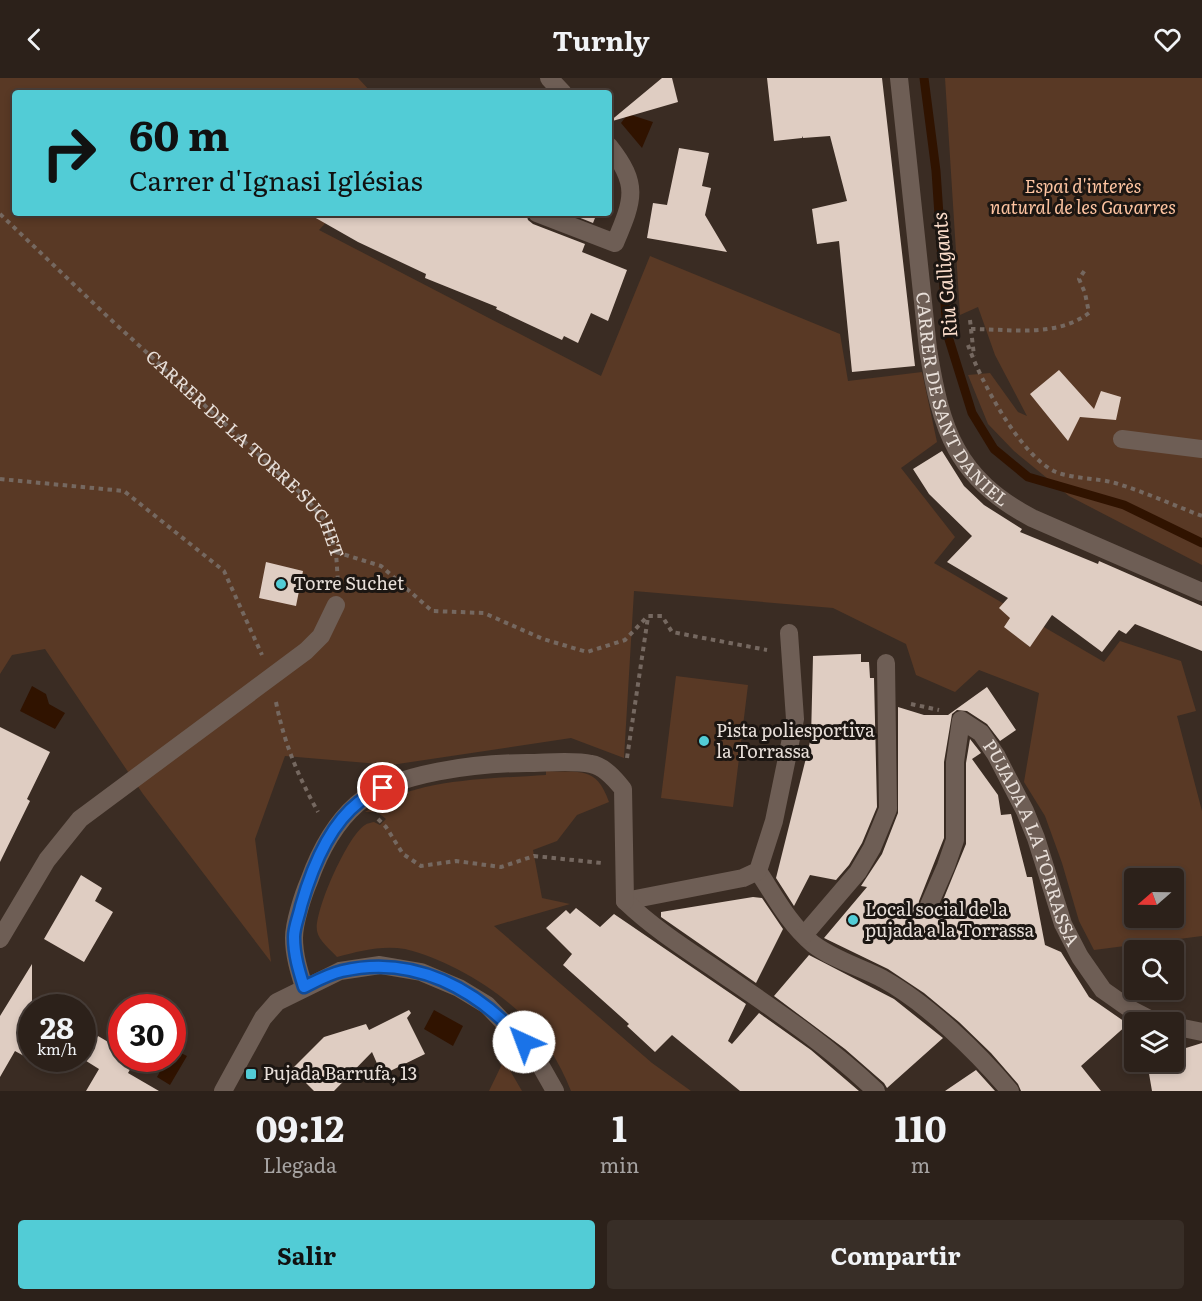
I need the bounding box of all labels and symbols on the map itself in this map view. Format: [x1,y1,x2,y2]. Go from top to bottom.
park label: Espai d'interès natural de les Gavarres [990,172,1176,220]
water label: Riu Galligants [923,211,963,339]
street label: CARRER DE SANT DANIEL [910,290,1015,512]
street label: CARRER DE LA TORRE SUCHET [140,343,352,562]
place label: Torre Suchet [293,569,405,596]
marker: Torre Suchet [274,577,288,591]
place label: Pista poliesportiva la Torrassa [716,716,875,764]
street label: PUJADA A LA TORRASSA [977,733,1087,950]
marker: Pista poliesportiva la Torrassa [697,734,711,748]
pin [357,762,408,813]
north arrow [1124,868,1184,928]
place label: Local social de la pujada a la Torrassa [865,895,1034,943]
marker: Local social de la pujada a la Torrassa [846,913,860,927]
speed limit sign: 30 [108,994,186,1072]
position arrow [492,1010,556,1074]
place label: Pujada Barrufa, 13 [263,1059,417,1086]
marker: Pujada Barrufa, 13 [244,1067,258,1081]

